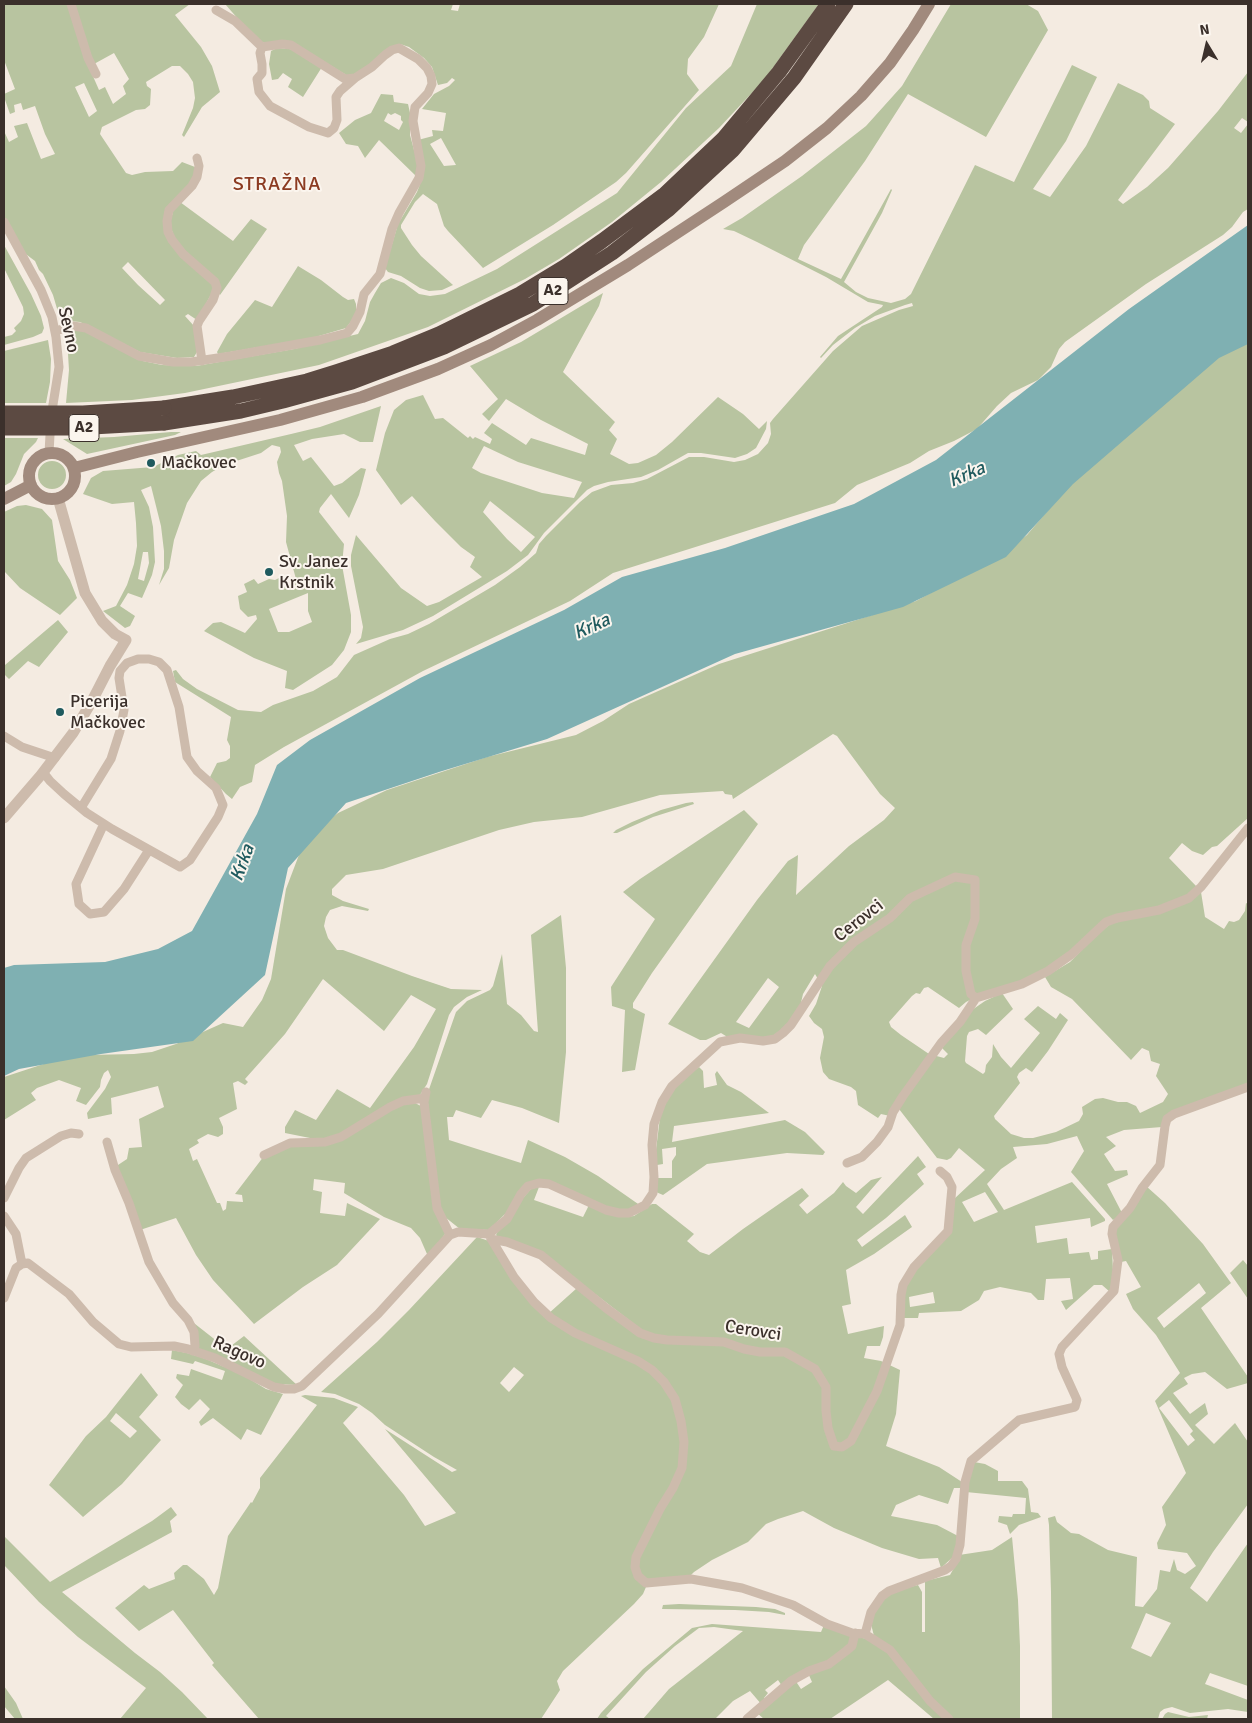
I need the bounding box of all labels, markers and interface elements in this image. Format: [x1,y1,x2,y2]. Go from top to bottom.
north arrow [1182,20,1232,70]
text: N [1198,21,1211,39]
district label: STRAŽNA [232,173,322,197]
road number: A2 [538,278,568,304]
street label: Sevno [53,305,83,355]
road number: A2 [69,414,99,442]
place label: Mačkovec [161,452,236,474]
marker: Mačkovec [145,457,157,469]
water label: Krka [945,457,989,493]
place label: Sv. Janez Krstnik [279,551,348,594]
marker: Sv. Janez Krstnik [263,566,275,578]
water label: Krka [570,609,614,645]
place label: Picerija Mačkovec [70,691,145,734]
marker: Picerija Mačkovec [54,706,66,718]
water label: Krka [226,841,260,885]
street label: Cerovci [830,895,888,947]
street label: Cerovci [723,1316,783,1346]
street label: Ragovo [209,1332,269,1374]

